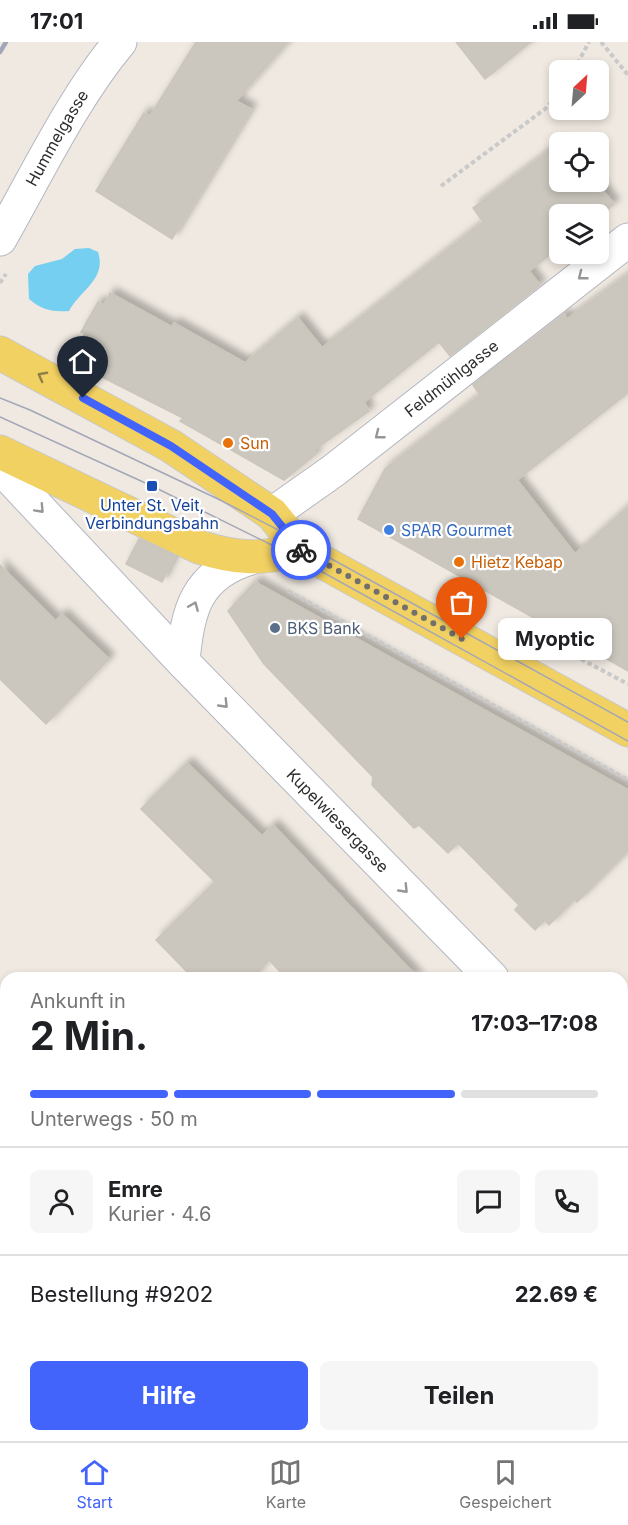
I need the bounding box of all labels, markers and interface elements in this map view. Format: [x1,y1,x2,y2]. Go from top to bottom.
text: 17:01 [30,8,83,34]
north arrow [549,60,609,120]
map controls [549,60,609,264]
street label: Hummelgasse [21,86,92,189]
button: locate [549,132,609,192]
button: layers [549,204,609,264]
one-way arrow [578,268,589,279]
street label: Feldmühlgasse [400,335,502,421]
pin [57,336,108,398]
icon: home [66,345,99,378]
one-way arrow [38,372,48,383]
one-way arrow [374,427,385,438]
place label: Sun [240,433,269,453]
marker: Sun [221,436,235,450]
marker: Unter St. Veit, Verbindungsbahn [145,479,159,493]
place label: Unter St. Veit, Verbindungsbahn [85,495,219,533]
one-way arrow [33,503,44,513]
courier [271,520,331,580]
place label: SPAR Gourmet [401,520,512,540]
marker: SPAR Gourmet [382,523,396,537]
icon: bike [285,534,318,567]
place label: Hietz Kebap [471,552,563,572]
marker: Hietz Kebap [452,555,466,569]
pin [436,577,487,639]
icon: bag [445,586,478,619]
one-way arrow [187,601,199,612]
place label: BKS Bank [287,618,361,638]
callout: Myoptic [498,618,612,660]
marker: BKS Bank [268,621,282,635]
text: Myoptic [515,627,595,651]
one-way arrow [217,697,228,708]
street label: Kupelwiesergasse [283,764,393,877]
one-way arrow [397,881,408,892]
text: Ankunft in [30,989,126,1013]
text: 17:03–17:08 [471,1010,598,1036]
text: 2 Min. [30,1012,148,1059]
text: Unterwegs · 50 m [30,1107,198,1131]
button: person [30,1170,93,1233]
button: chat [457,1170,520,1233]
button: phone [535,1170,598,1233]
text: Emre [108,1176,163,1202]
text: Kurier · 4.6 [108,1202,211,1226]
text: Bestellung #9202 [30,1281,213,1307]
text: 22.69 € [515,1281,598,1307]
button: Hilfe [30,1361,308,1430]
button: Teilen [320,1361,598,1430]
tab: Start [77,1456,113,1512]
tab: Karte [266,1456,306,1512]
tab: Gespeichert [459,1456,551,1512]

